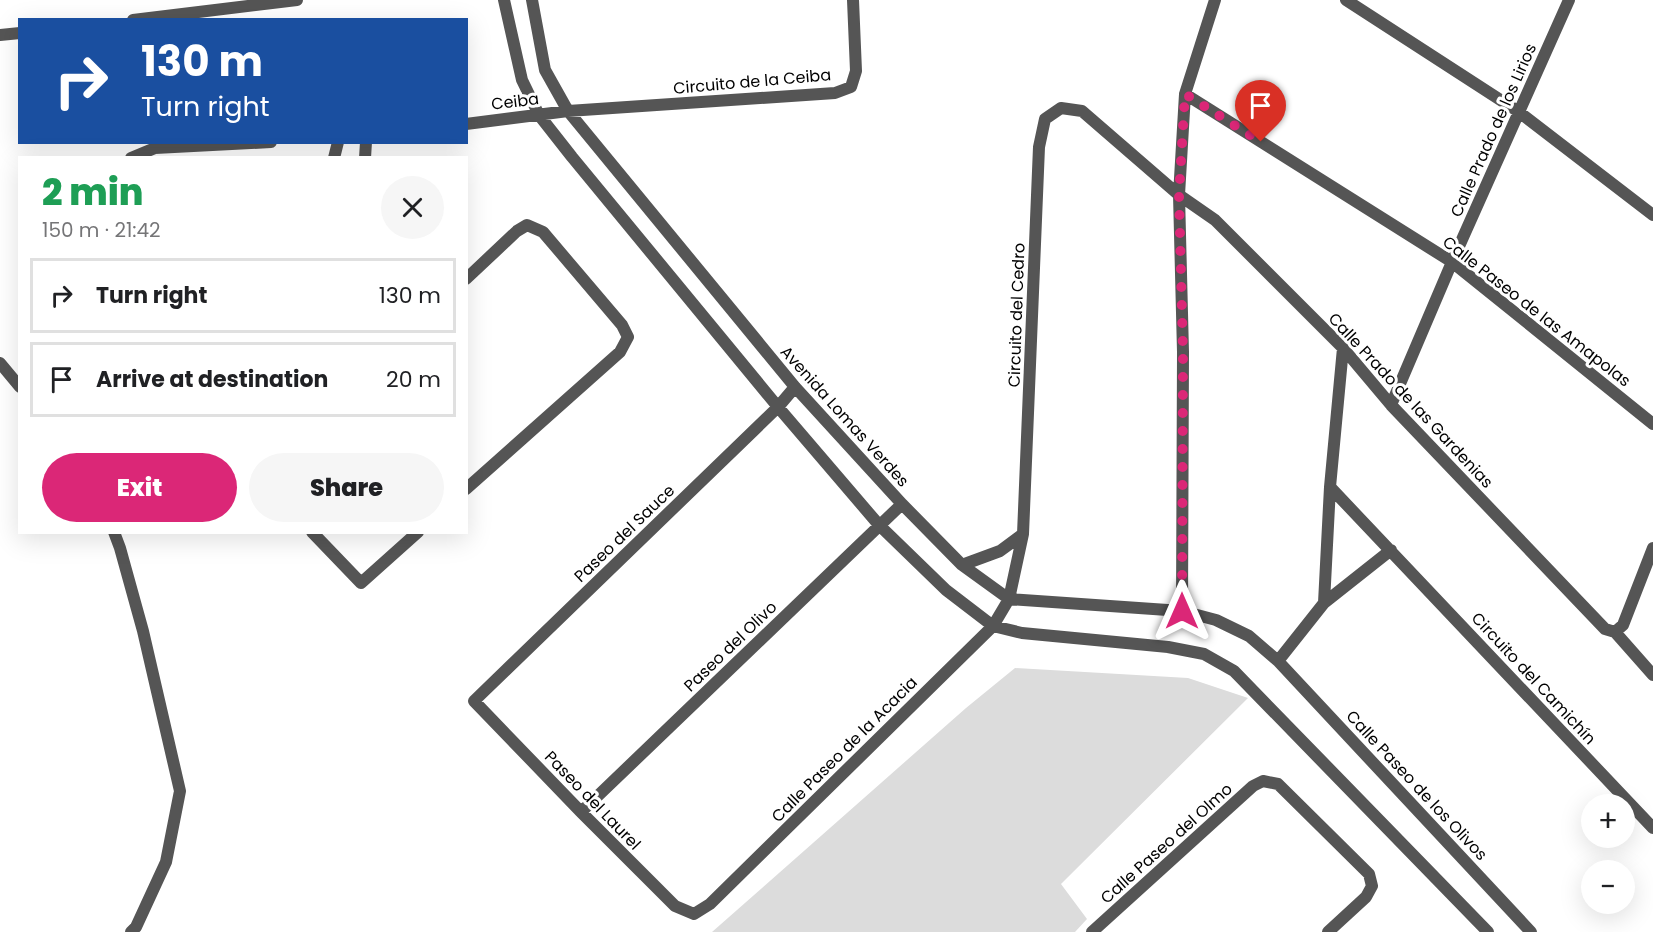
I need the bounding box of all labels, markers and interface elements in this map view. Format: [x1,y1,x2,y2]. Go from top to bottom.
text: 130 m [141,32,263,91]
street label: Calle Prado de los Lirios [1445,40,1542,221]
icon: right [42,42,120,120]
street label: Circuito de la Ceiba [672,63,832,100]
pin [1235,80,1286,142]
street label: Ceiba [490,87,540,116]
text: Turn right [141,88,270,125]
icon: arrive [1244,89,1277,122]
text: 2 min [42,167,144,218]
button: close [381,176,444,239]
text: 150 m · 21:42 [42,216,161,244]
street label: Calle Paseo de las Amapolas [1438,231,1635,392]
street label: Circuito del Cedro [1002,242,1031,388]
icon: right [45,279,78,312]
text: Turn right [96,280,207,311]
text: 130 m [379,280,441,311]
street label: Calle Prado de las Gardenias [1323,308,1498,493]
street label: Avenida Lomas Verdes [775,341,914,492]
icon: arrive [45,363,78,396]
text: Arrive at destination [96,364,328,395]
text: 20 m [386,364,441,395]
button: Exit [42,453,237,522]
button: Share [249,453,444,522]
street label: Paseo del Sauce [569,479,680,587]
position arrow [1150,579,1214,643]
street label: Paseo del Olivo [679,596,782,697]
street label: Circuito del Camichín [1466,607,1601,749]
street label: Calle Paseo de la Acacia [766,671,922,827]
street label: Calle Paseo de los Olivos [1341,705,1493,866]
street label: Paseo del Laurel [539,746,646,855]
street label: Calle Paseo del Olmo [1095,778,1237,909]
map controls [1581,794,1635,914]
button: + [1581,794,1635,848]
button: − [1581,860,1635,914]

